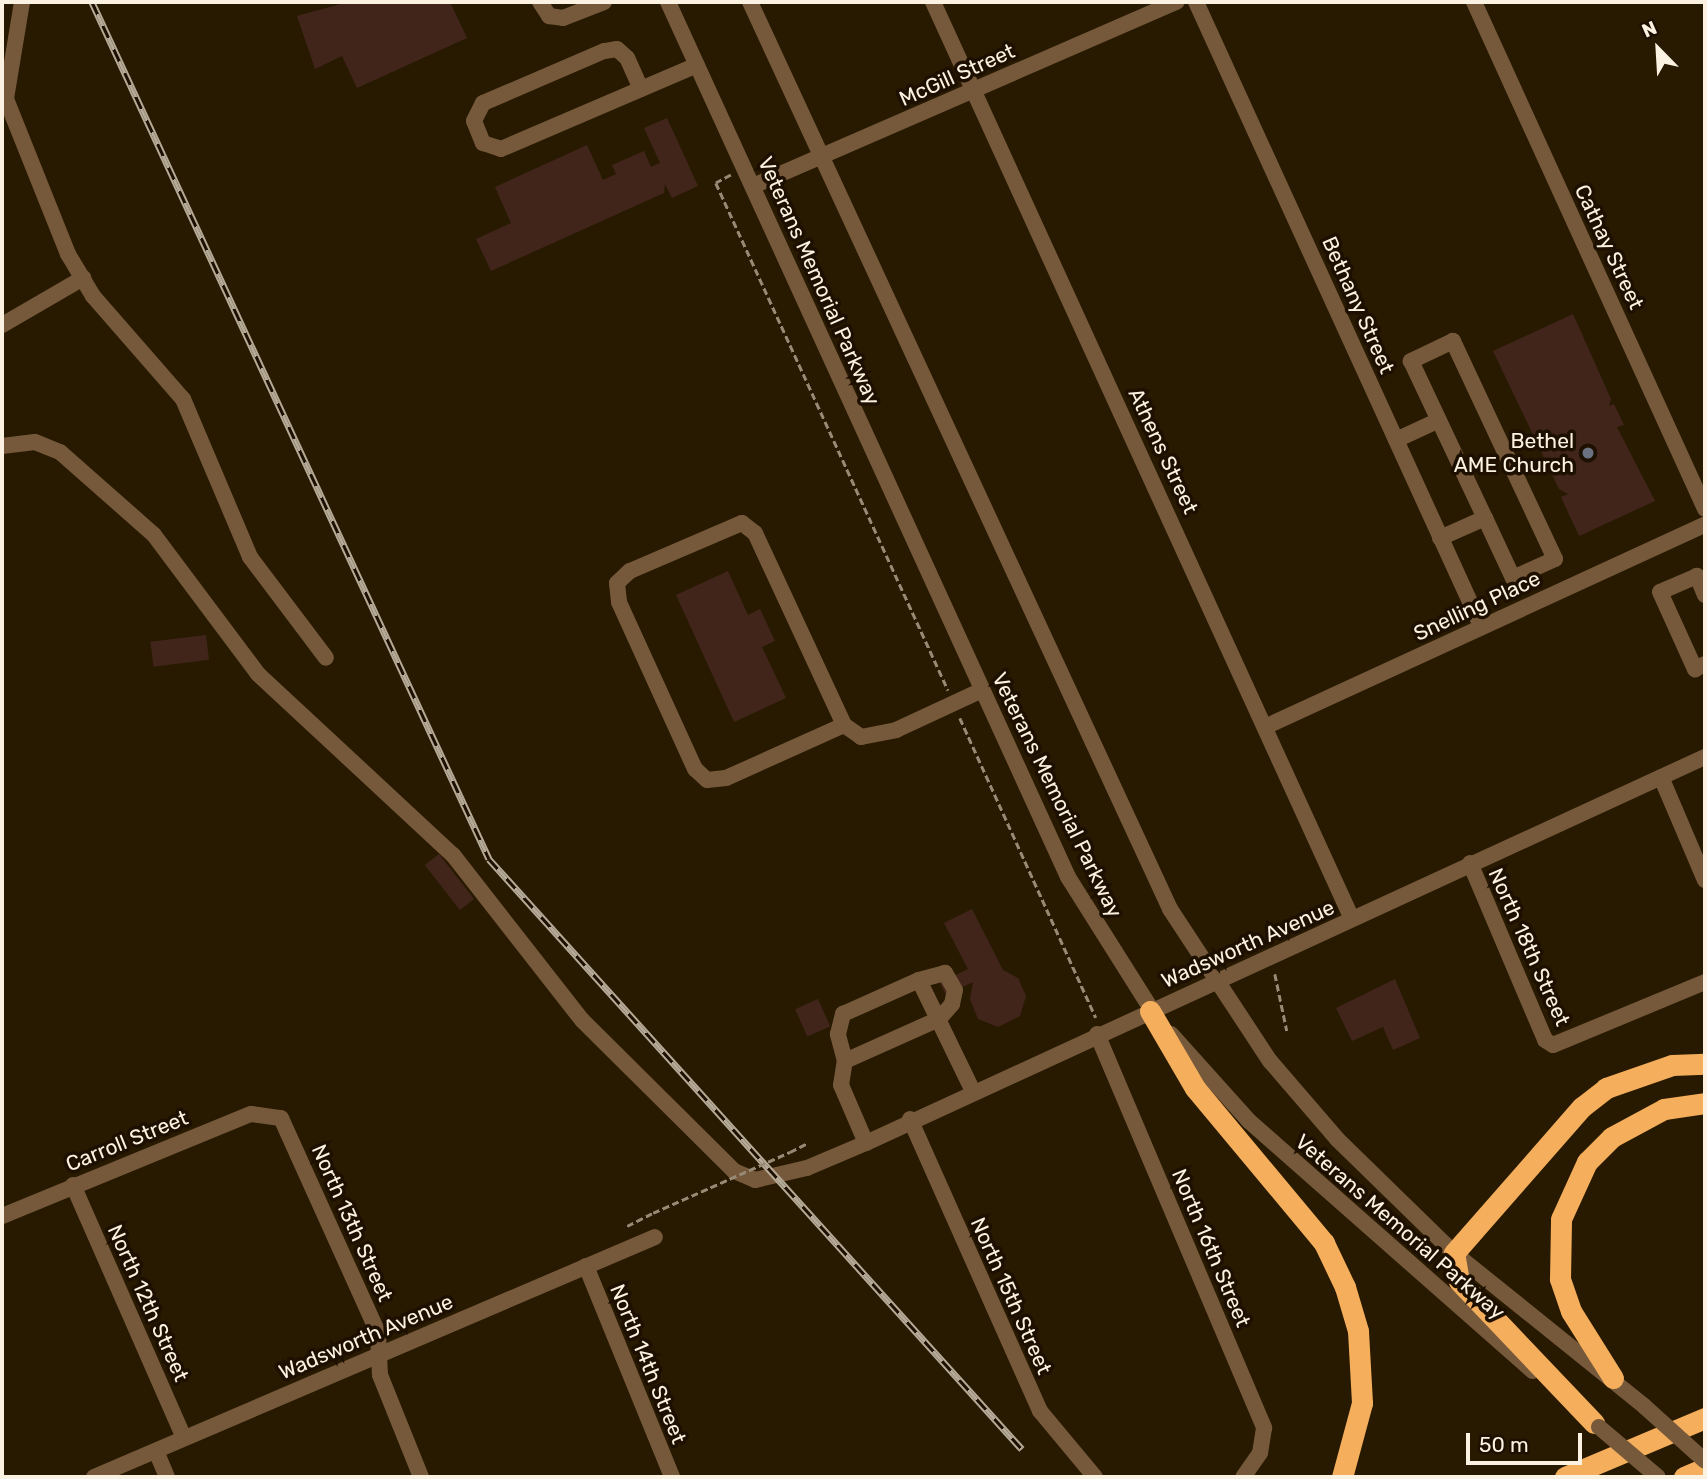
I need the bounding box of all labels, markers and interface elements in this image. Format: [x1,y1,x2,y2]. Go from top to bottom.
north arrow [1623,14,1693,84]
text: N [1638,16,1660,43]
street label: McGill Street [895,38,1019,112]
street label: Veterans Memorial Parkway [753,153,885,409]
street label: Cathay Street [1569,180,1649,314]
street label: Bethany Street [1316,232,1400,378]
street label: Athens Street [1123,384,1203,518]
place label: Bethel AME Church [1454,428,1574,478]
marker: Bethel AME Church [1580,445,1596,461]
street label: Snelling Place [1410,566,1544,646]
street label: Veterans Memorial Parkway [987,668,1127,922]
street label: North 18th Street [1483,864,1575,1030]
street label: Wadsworth Avenue [1157,894,1339,994]
street label: Carroll Street [62,1105,192,1177]
street label: Veterans Memorial Parkway [1290,1129,1510,1325]
street label: North 13th Street [306,1141,398,1305]
street label: North 16th Street [1166,1165,1256,1331]
street label: North 15th Street [965,1214,1057,1378]
street label: North 12th Street [102,1221,194,1385]
street label: North 14th Street [605,1281,691,1447]
street label: Wadsworth Avenue [275,1289,457,1385]
scale bar [1469,1420,1584,1464]
text: 50 m [1479,1432,1529,1457]

